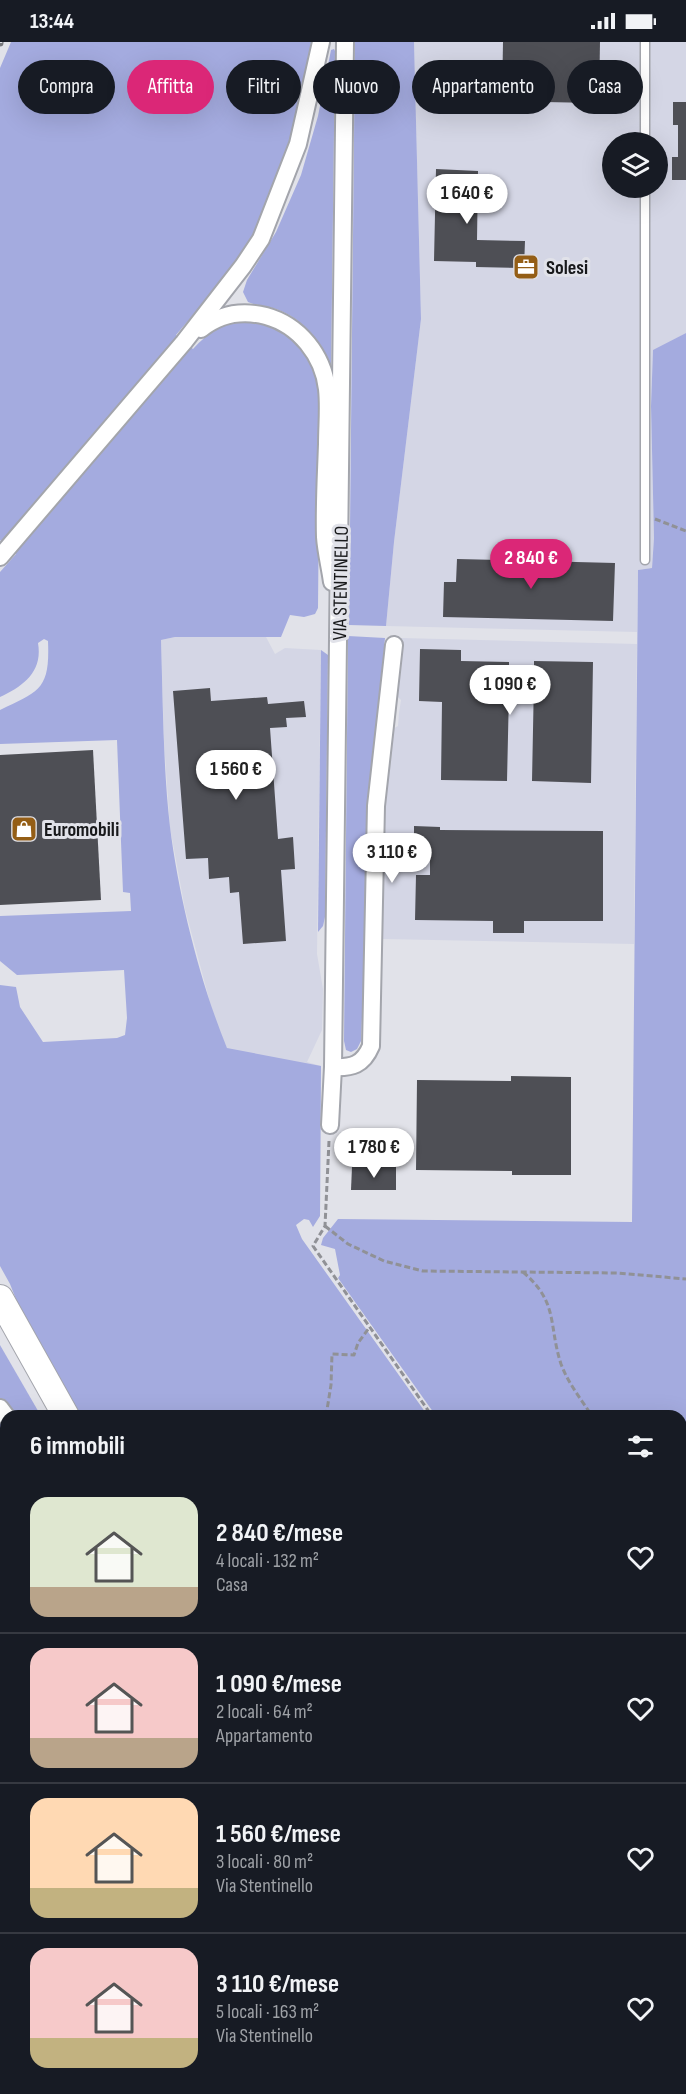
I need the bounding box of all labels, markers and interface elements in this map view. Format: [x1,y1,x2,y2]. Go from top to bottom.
text: 13:44 [30,8,74,35]
chip: Compra [18,60,115,114]
chip: Affitta [127,60,214,114]
chip: Filtri [226,60,301,114]
chip: Nuovo [313,60,400,114]
chip: Appartamento [412,60,555,114]
chip: Casa [567,60,643,114]
map controls [602,132,668,198]
button: layers [602,132,668,198]
pin: 1 640 € [412,174,522,225]
text: 1 640 € [441,181,493,205]
office icon: Solesi [511,252,541,282]
place label: Solesi [546,256,588,280]
street label: VIA STENTINELLO [328,525,354,641]
pin: 2 840 € [476,539,586,590]
text: 2 840 € [504,546,558,570]
pin: 1 090 € [455,665,565,716]
text: 1 090 € [484,672,536,696]
pin: 1 560 € [181,750,291,801]
text: 1 560 € [210,757,262,781]
shop icon: Euromobili [9,814,39,844]
place label: Euromobili [44,818,119,842]
pin: 3 110 € [337,833,447,884]
text: 3 110 € [367,840,417,864]
pin: 1 780 € [319,1128,429,1179]
text: 1 780 € [348,1135,400,1159]
icon: filters [624,1430,657,1463]
text: 6 immobili [30,1431,125,1462]
text: 2 840 €/mese [216,1518,343,1549]
icon: home [78,1521,150,1593]
icon: heart [624,1541,657,1574]
text: 4 locali · 132 m² [216,1549,319,1573]
text: Casa [216,1573,248,1597]
text: 1 090 €/mese [216,1669,342,1700]
icon: home [78,1672,150,1744]
icon: heart [624,1692,657,1725]
text: 2 locali · 64 m² [216,1700,313,1724]
text: Appartamento [216,1724,313,1748]
text: 1 560 €/mese [216,1819,341,1850]
icon: home [78,1822,150,1894]
icon: heart [624,1842,657,1875]
text: 3 locali · 80 m² [216,1850,313,1874]
text: Via Stentinello [216,1874,313,1898]
text: 3 110 €/mese [216,1969,339,2000]
icon: home [78,1972,150,2044]
icon: heart [624,1992,657,2025]
text: 5 locali · 163 m² [216,2000,319,2024]
text: Via Stentinello [216,2024,313,2048]

